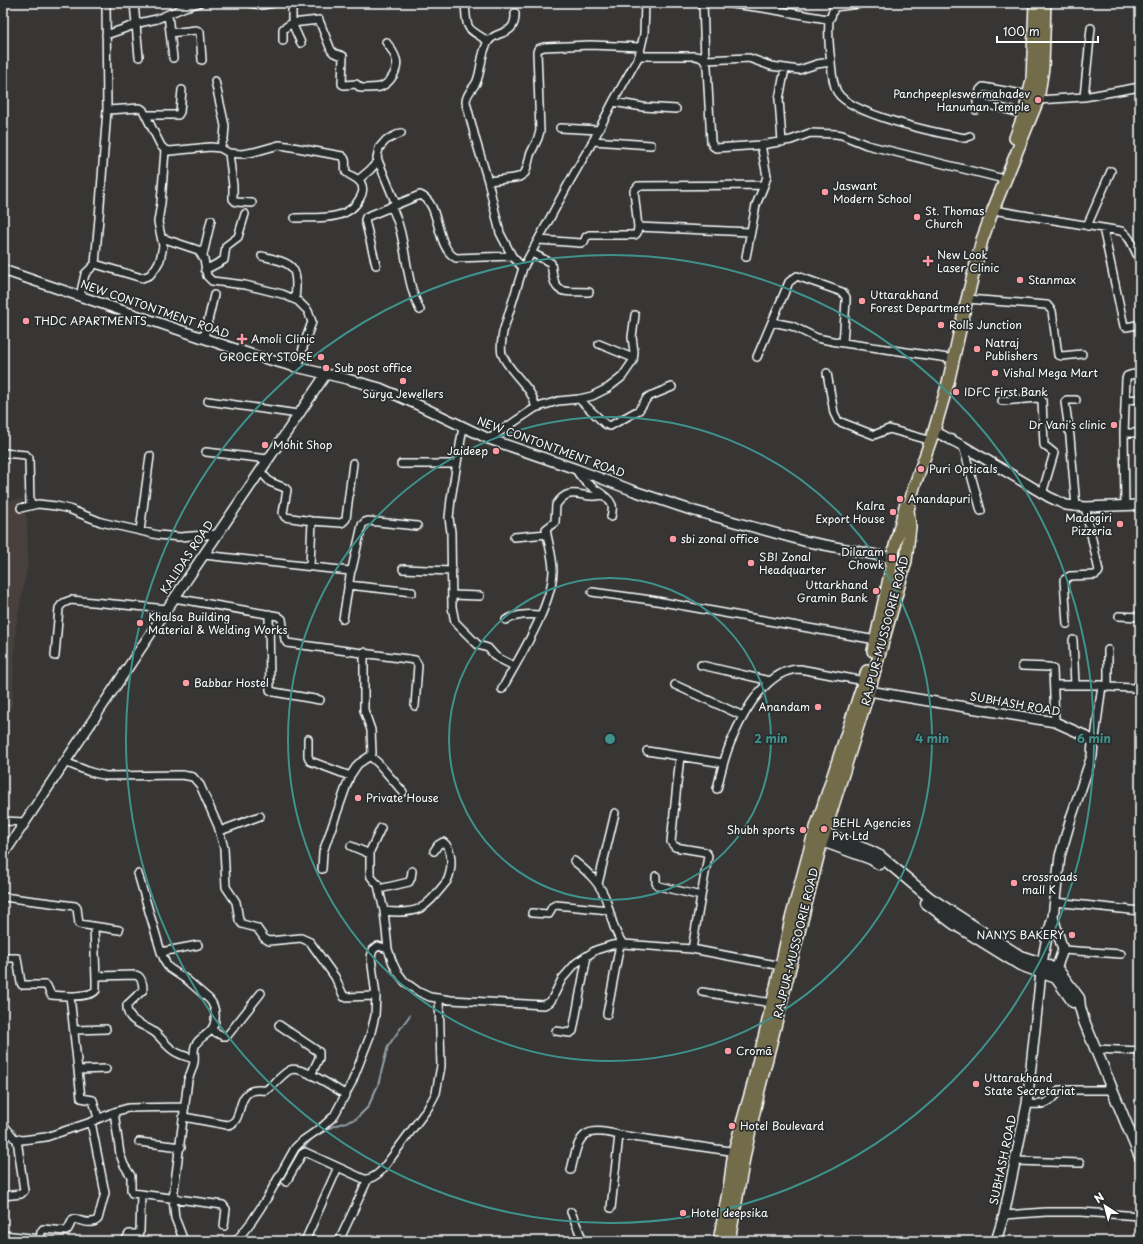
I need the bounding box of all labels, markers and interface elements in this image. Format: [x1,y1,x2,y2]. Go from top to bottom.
scale bar [997,18,1098,44]
text: 100 m [1003,22,1040,40]
place label: Panchpeepleswermahadev Hanuman Temple [893,85,1030,115]
marker: Panchpeepleswermahadev Hanuman Temple [1033,95,1043,105]
place label: Jaswant Modern School [833,177,912,207]
marker: Jaswant Modern School [820,187,830,197]
place label: St. Thomas Church [925,202,984,232]
marker: St. Thomas Church [912,212,922,222]
place label: New Look Laser Clinic [937,246,999,276]
marker: New Look Laser Clinic [922,255,934,267]
place label: Stanmax [1028,271,1076,288]
street label: NEW CONTONTMENT ROAD [78,275,232,342]
marker: Stanmax [1015,275,1025,285]
place label: Uttarakhand Forest Department [870,286,970,316]
marker: Uttarakhand Forest Department [857,296,867,306]
place label: THDC APARTMENTS [34,312,147,329]
marker: THDC APARTMENTS [21,316,31,326]
place label: Rolls Junction [949,316,1022,333]
marker: Rolls Junction [936,320,946,330]
place label: Amoli Clinic [251,330,315,347]
marker: Amoli Clinic [236,333,248,345]
place label: Natraj Publishers [985,334,1038,364]
marker: Natraj Publishers [972,344,982,354]
place label: GROCERY STORE [219,348,313,365]
marker: GROCERY STORE [316,352,326,362]
place label: Sub post office [334,359,412,376]
marker: Sub post office [321,363,331,373]
place label: Vishal Mega Mart [1003,364,1098,381]
marker: Vishal Mega Mart [990,368,1000,378]
marker: Surya Jewellers [398,376,408,386]
place label: IDFC First Bank [964,383,1048,400]
place label: Surya Jewellers [362,385,444,402]
marker: IDFC First Bank [951,387,961,397]
street label: NEW CONTONTMENT ROAD [475,412,628,481]
place label: Dr Vani's clinic [1029,416,1106,433]
marker: Dr Vani's clinic [1109,420,1119,430]
place label: Mohit Shop [273,436,333,453]
marker: Mohit Shop [260,440,270,450]
place label: Jaideep [447,442,488,459]
marker: Jaideep [491,446,501,456]
place label: Puri Opticals [929,460,998,477]
marker: Puri Opticals [916,464,926,474]
place label: Anandapuri [908,490,971,507]
marker: Anandapuri [895,494,905,504]
place label: Kalra Export House [816,497,885,527]
marker: Kalra Export House [888,507,898,517]
place label: Madogiri Pizzeria [1065,509,1112,539]
street label: KALIDAS ROAD [156,517,218,597]
marker: Madogiri Pizzeria [1115,519,1125,529]
place label: sbi zonal office [681,530,759,547]
marker: sbi zonal office [668,534,678,544]
place label: Dilaram Chowk [841,543,885,573]
place label: SBI Zonal Headquarter [759,548,827,578]
marker: Dilaram Chowk [887,553,897,563]
street label: RAJPUR-MUSSOORIE ROAD [856,554,913,708]
marker: SBI Zonal Headquarter [746,558,756,568]
place label: Uttarkhand Gramin Bank [797,576,868,606]
marker: Uttarkhand Gramin Bank [871,586,881,596]
place label: Khalsa Building Material & Welding Works [148,608,288,638]
marker: Khalsa Building Material & Welding Works [135,618,145,628]
place label: Babbar Hostel [194,674,269,691]
marker: Babbar Hostel [181,678,191,688]
street label: SUBHASH ROAD [968,687,1062,720]
place label: Anandam [758,698,810,715]
marker: Anandam [813,702,823,712]
text: 2 min [754,729,788,747]
text: 4 min [915,729,949,747]
text: 6 min [1077,729,1111,747]
centre of rings [603,732,617,746]
place label: Private House [366,789,439,806]
marker: Private House [353,793,363,803]
place label: BEHL Agencies Pvt Ltd [832,814,911,844]
place label: Shubh sports [726,821,795,838]
marker: BEHL Agencies Pvt Ltd [819,824,829,834]
marker: Shubh sports [798,825,808,835]
street label: RAJPUR-MUSSOORIE ROAD [769,866,822,1020]
place label: crossroads mall K [1022,868,1078,898]
marker: crossroads mall K [1009,878,1019,888]
place label: NANYS BAKERY [977,926,1064,943]
marker: NANYS BAKERY [1067,930,1077,940]
place label: Cromā [736,1042,772,1059]
marker: Cromā [723,1046,733,1056]
place label: Uttarakhand State Secretariat [984,1069,1076,1099]
marker: Uttarakhand State Secretariat [971,1079,981,1089]
street label: SUBHASH ROAD [985,1113,1020,1207]
place label: Hotel Boulevard [740,1117,824,1134]
marker: Hotel Boulevard [727,1121,737,1131]
north arrow [1085,1186,1125,1226]
text: N [1090,1188,1108,1207]
place label: Hotel deepsika [691,1204,768,1221]
marker: Hotel deepsika [678,1208,688,1218]

